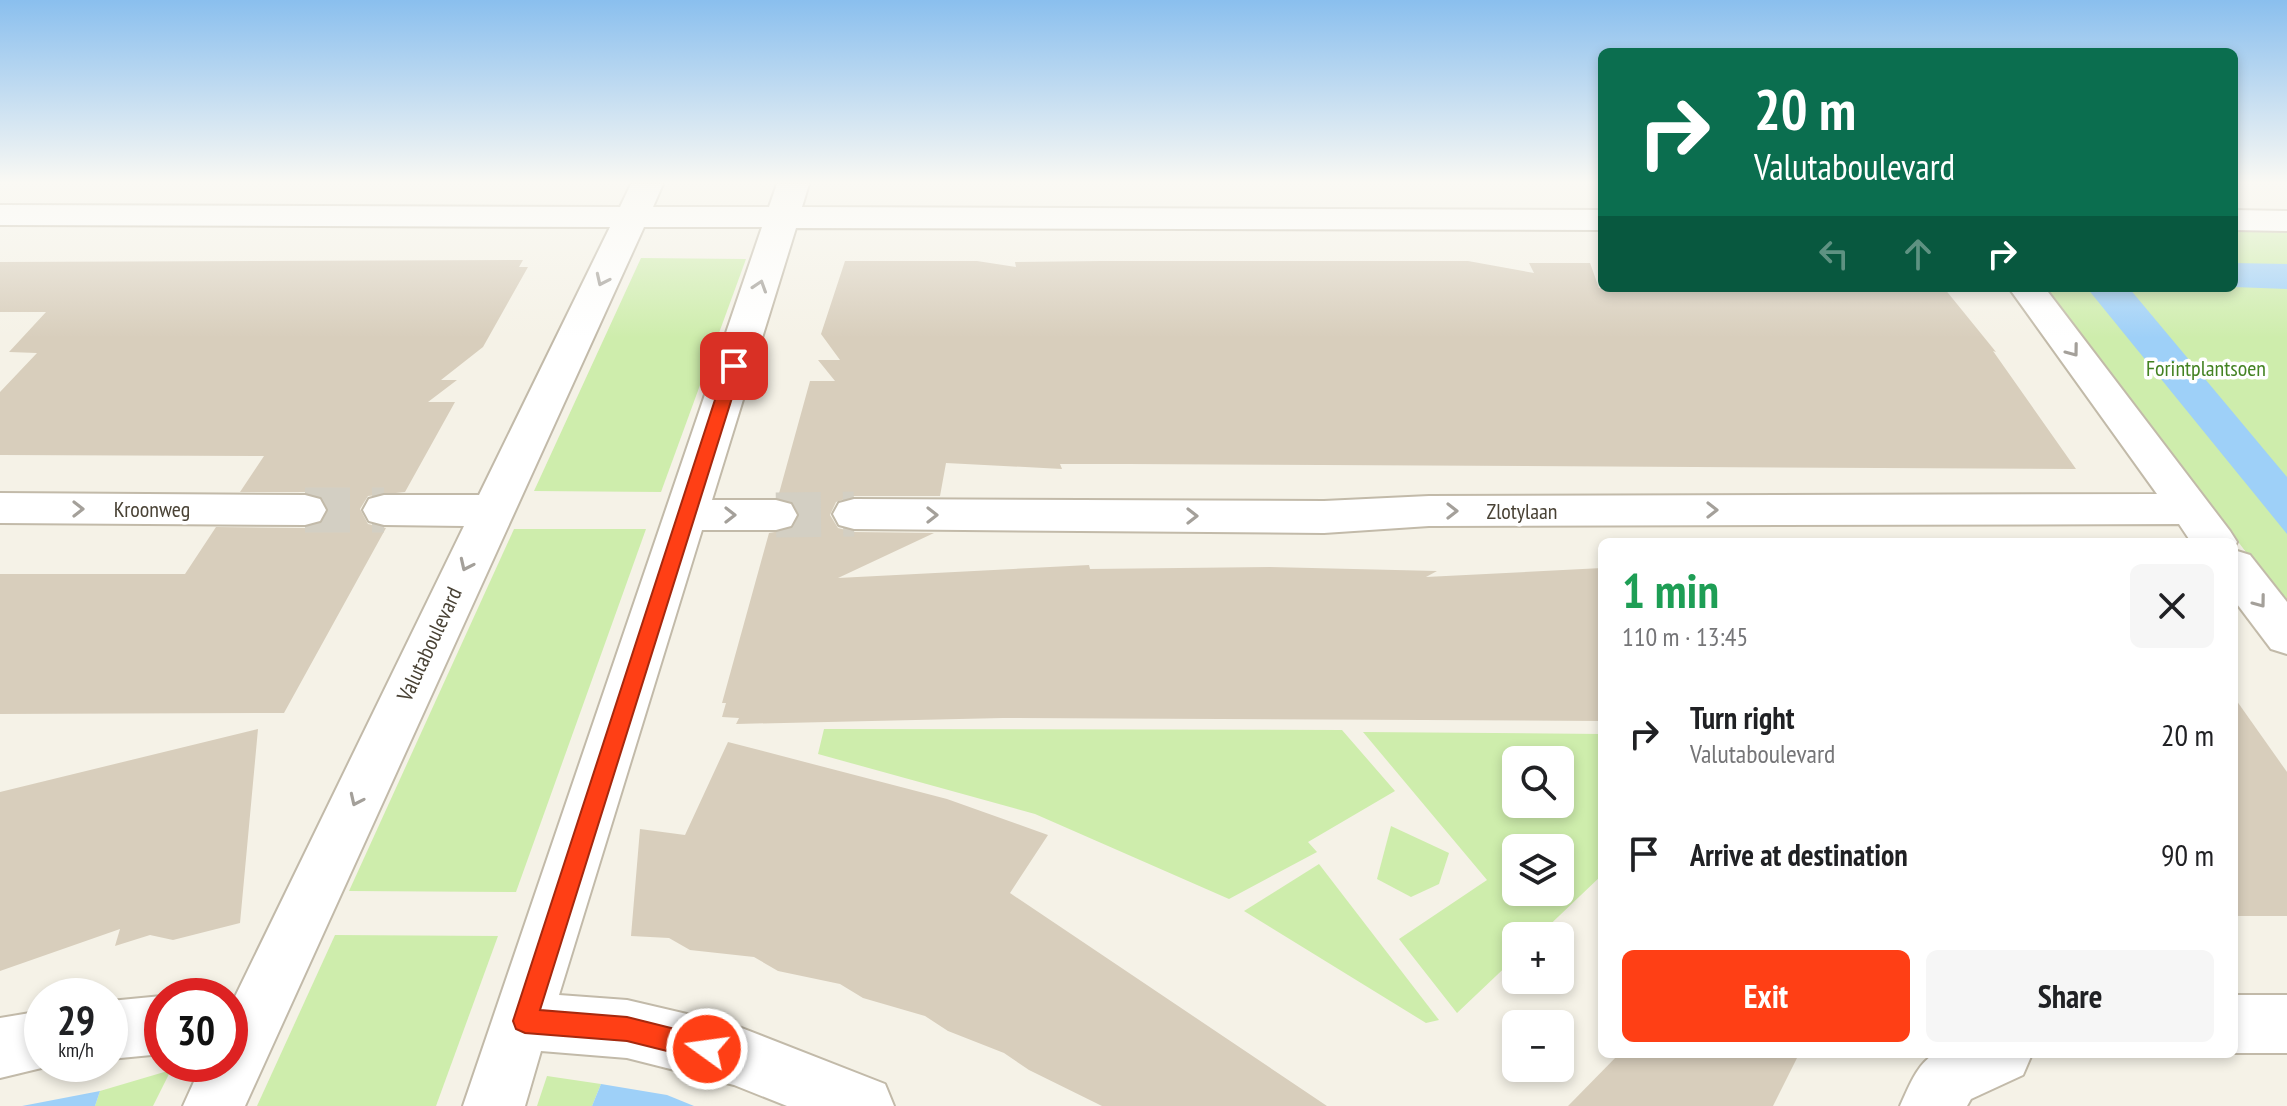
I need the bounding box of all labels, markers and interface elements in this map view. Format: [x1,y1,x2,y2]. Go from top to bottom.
text: 20 m [1754,73,1856,145]
icon: right [1622,80,1726,184]
text: Valutaboulevard [1754,143,1955,190]
icon: left [1812,232,1856,276]
icon: ahead [1896,232,1940,276]
icon: right [1980,232,2024,276]
one-way arrow [596,271,612,286]
one-way arrow [751,280,767,294]
pin [700,332,768,400]
one-way arrow [2064,342,2078,356]
icon: arrive [712,344,756,388]
park label: Forintplantsoen [2146,354,2266,382]
street label: Kroonweg [114,495,190,523]
street label: Zlotylaan [1487,497,1557,525]
one-way arrow [72,500,85,517]
one-way arrow [1706,501,1719,519]
one-way arrow [1446,502,1459,520]
one-way arrow [724,506,737,524]
one-way arrow [926,506,939,524]
one-way arrow [1186,507,1199,525]
one-way arrow [460,557,476,571]
text: 1 min [1622,559,1719,621]
button: close [2130,564,2214,648]
street label: Valutaboulevard [390,582,468,707]
one-way arrow [2251,593,2265,607]
text: 110 m · 13:45 [1622,620,1748,653]
text: Turn right [1690,698,1794,737]
icon: right [1622,712,1666,756]
text: 20 m [2161,715,2214,754]
text: Valutaboulevard [1690,737,1835,770]
map controls [1502,746,1574,1082]
button: search [1502,746,1574,818]
one-way arrow [349,792,365,807]
icon: arrive [1622,832,1666,876]
button: layers [1502,834,1574,906]
text: Arrive at destination [1690,835,1908,874]
text: 90 m [2161,835,2214,874]
button: + [1502,922,1574,994]
button: Exit [1622,950,1910,1042]
button: Share [1926,950,2214,1042]
speed limit sign: 30 [144,978,248,1082]
text: 29 [57,994,95,1046]
position arrow [665,1007,749,1091]
button: − [1502,1010,1574,1082]
text: km/h [58,1037,94,1063]

